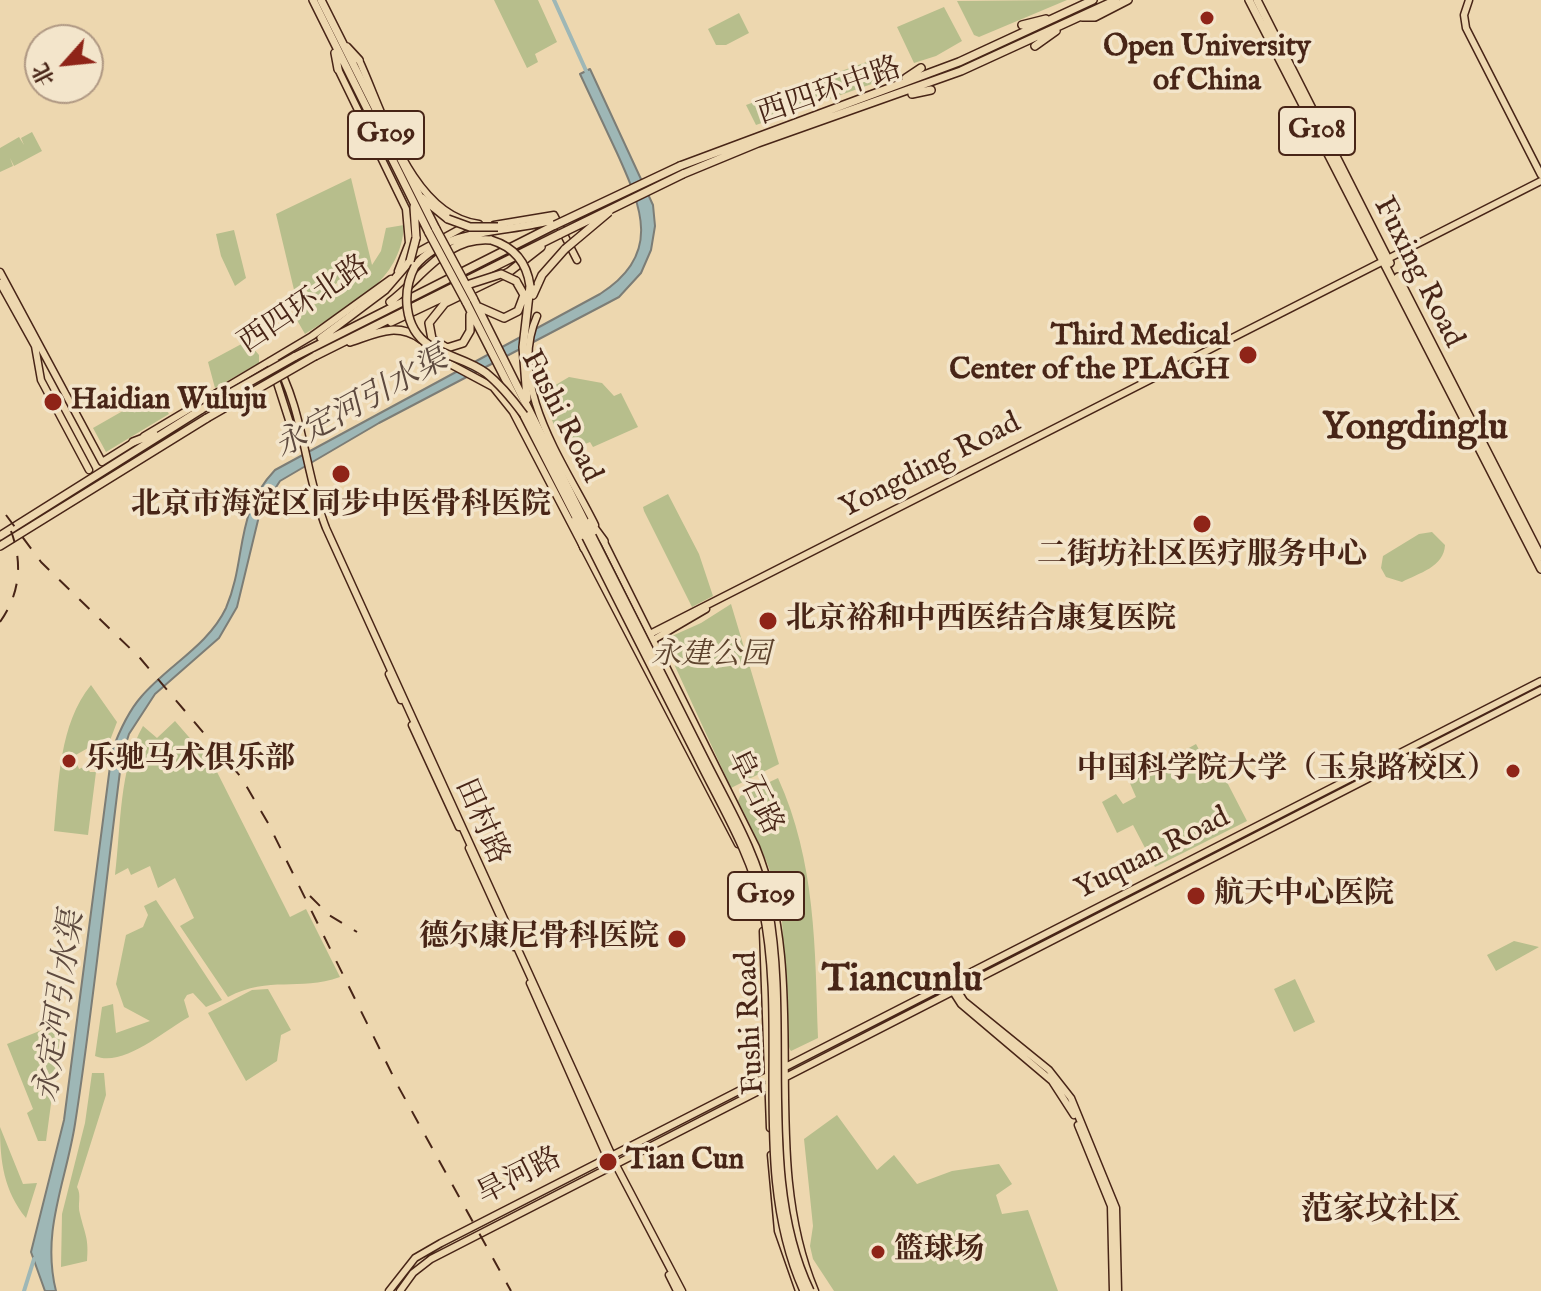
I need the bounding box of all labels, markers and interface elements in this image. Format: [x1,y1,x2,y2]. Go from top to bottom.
marker: Open University of China [1198,9,1216,27]
north arrow [24,24,104,104]
place label: Open University of China [1103,31,1311,102]
street label: 西四环中路 [753,52,907,134]
text: 北 [27,58,62,90]
road number: G108 [1279,107,1355,155]
road number: G109 [348,111,424,159]
street label: Fuxing Road [1364,192,1470,354]
street label: 西四环北路 [233,249,377,363]
place label: Third Medical Center of the PLAGH [949,320,1230,390]
water label: 永定河引水渠 [269,342,455,468]
marker: Third Medical Center of the PLAGH [1237,344,1259,366]
street label: Fushi Road [511,345,609,489]
place label: Haidian Wuluju [71,384,267,420]
marker: Haidian Wuluju [42,391,64,413]
street label: Yongding Road [835,406,1027,528]
district label: Yongdinglu [1322,407,1508,453]
marker: 北京市海淀区同步中医骨科医院 [330,463,352,485]
place label: 北京市海淀区同步中医骨科医院 [131,489,551,525]
marker: 二街坊社区医疗服务中心 [1191,513,1213,535]
place label: 二街坊社区医疗服务中心 [1037,539,1367,575]
place label: 北京裕和中西医结合康复医院 [786,603,1176,639]
marker: 北京裕和中西医结合康复医院 [757,610,779,632]
park label: 永建公园 [651,639,771,675]
place label: 乐驰马术俱乐部 [85,743,295,779]
street label: 阜石路 [717,745,789,841]
marker: 乐驰马术俱乐部 [60,752,78,770]
place label: 中国科学院大学（玉泉路校区） [1077,753,1497,789]
marker: 中国科学院大学（玉泉路校区） [1504,762,1522,780]
street label: 田村路 [445,774,515,870]
street label: Yuquan Road [1070,801,1236,909]
road number: G109 [728,872,804,920]
place label: 航天中心医院 [1214,878,1394,914]
marker: 航天中心医院 [1185,885,1207,907]
water label: 永定河引水渠 [30,909,94,1105]
place label: 德尔康尼骨科医院 [419,921,659,957]
marker: 德尔康尼骨科医院 [666,928,688,950]
street label: Fushi Road [730,950,774,1096]
district label: Tiancunlu [822,959,982,1005]
street label: 旱河路 [472,1142,568,1214]
place label: Tian Cun [626,1144,744,1180]
marker: Tian Cun [597,1151,619,1173]
district label: 范家坟社区 [1301,1193,1461,1231]
place label: 篮球场 [894,1234,984,1270]
marker: 篮球场 [869,1243,887,1261]

